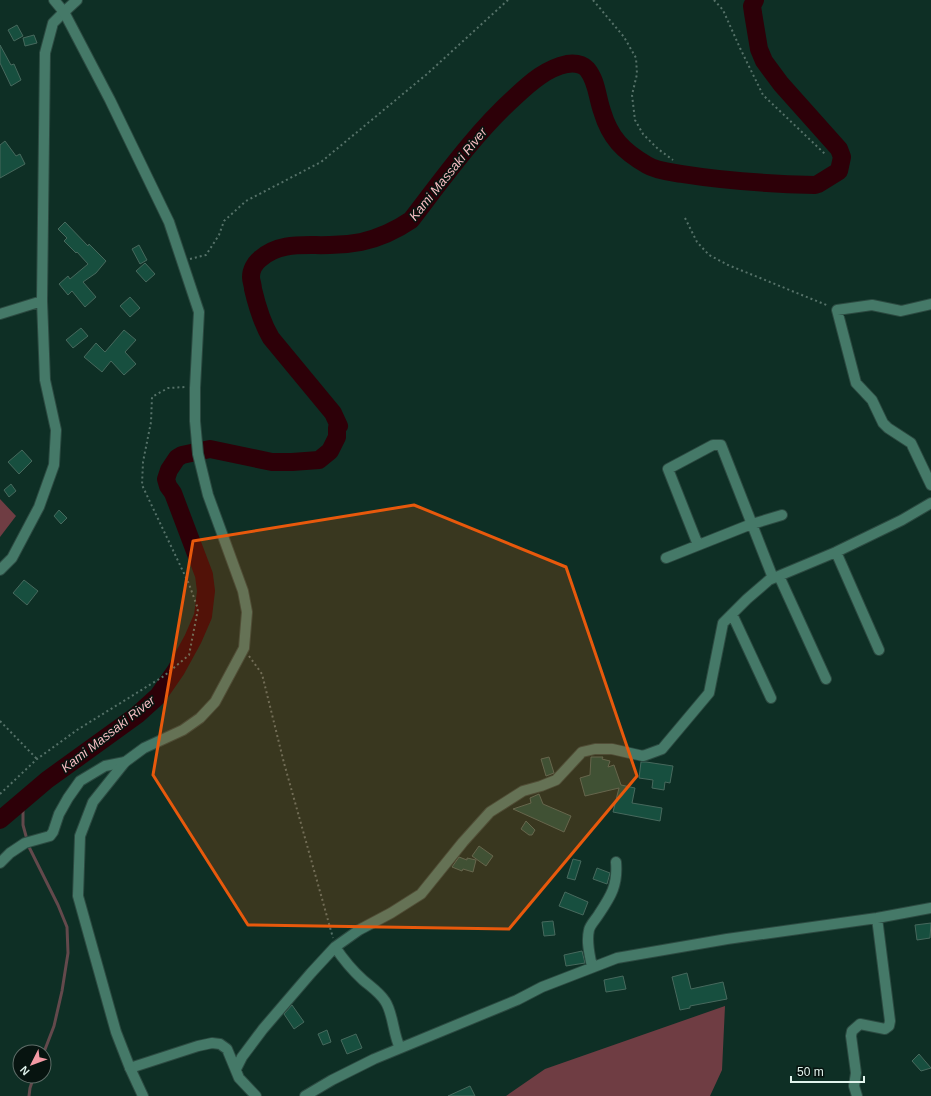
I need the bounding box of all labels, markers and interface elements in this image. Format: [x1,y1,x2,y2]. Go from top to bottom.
water label: Kami Massaki River [406,124,490,223]
water label: Kami Massaki River [58,692,158,775]
north arrow [12,1044,52,1084]
scale bar [791,1058,864,1084]
text: N [17,1064,32,1078]
text: 50 m [797,1065,824,1079]

